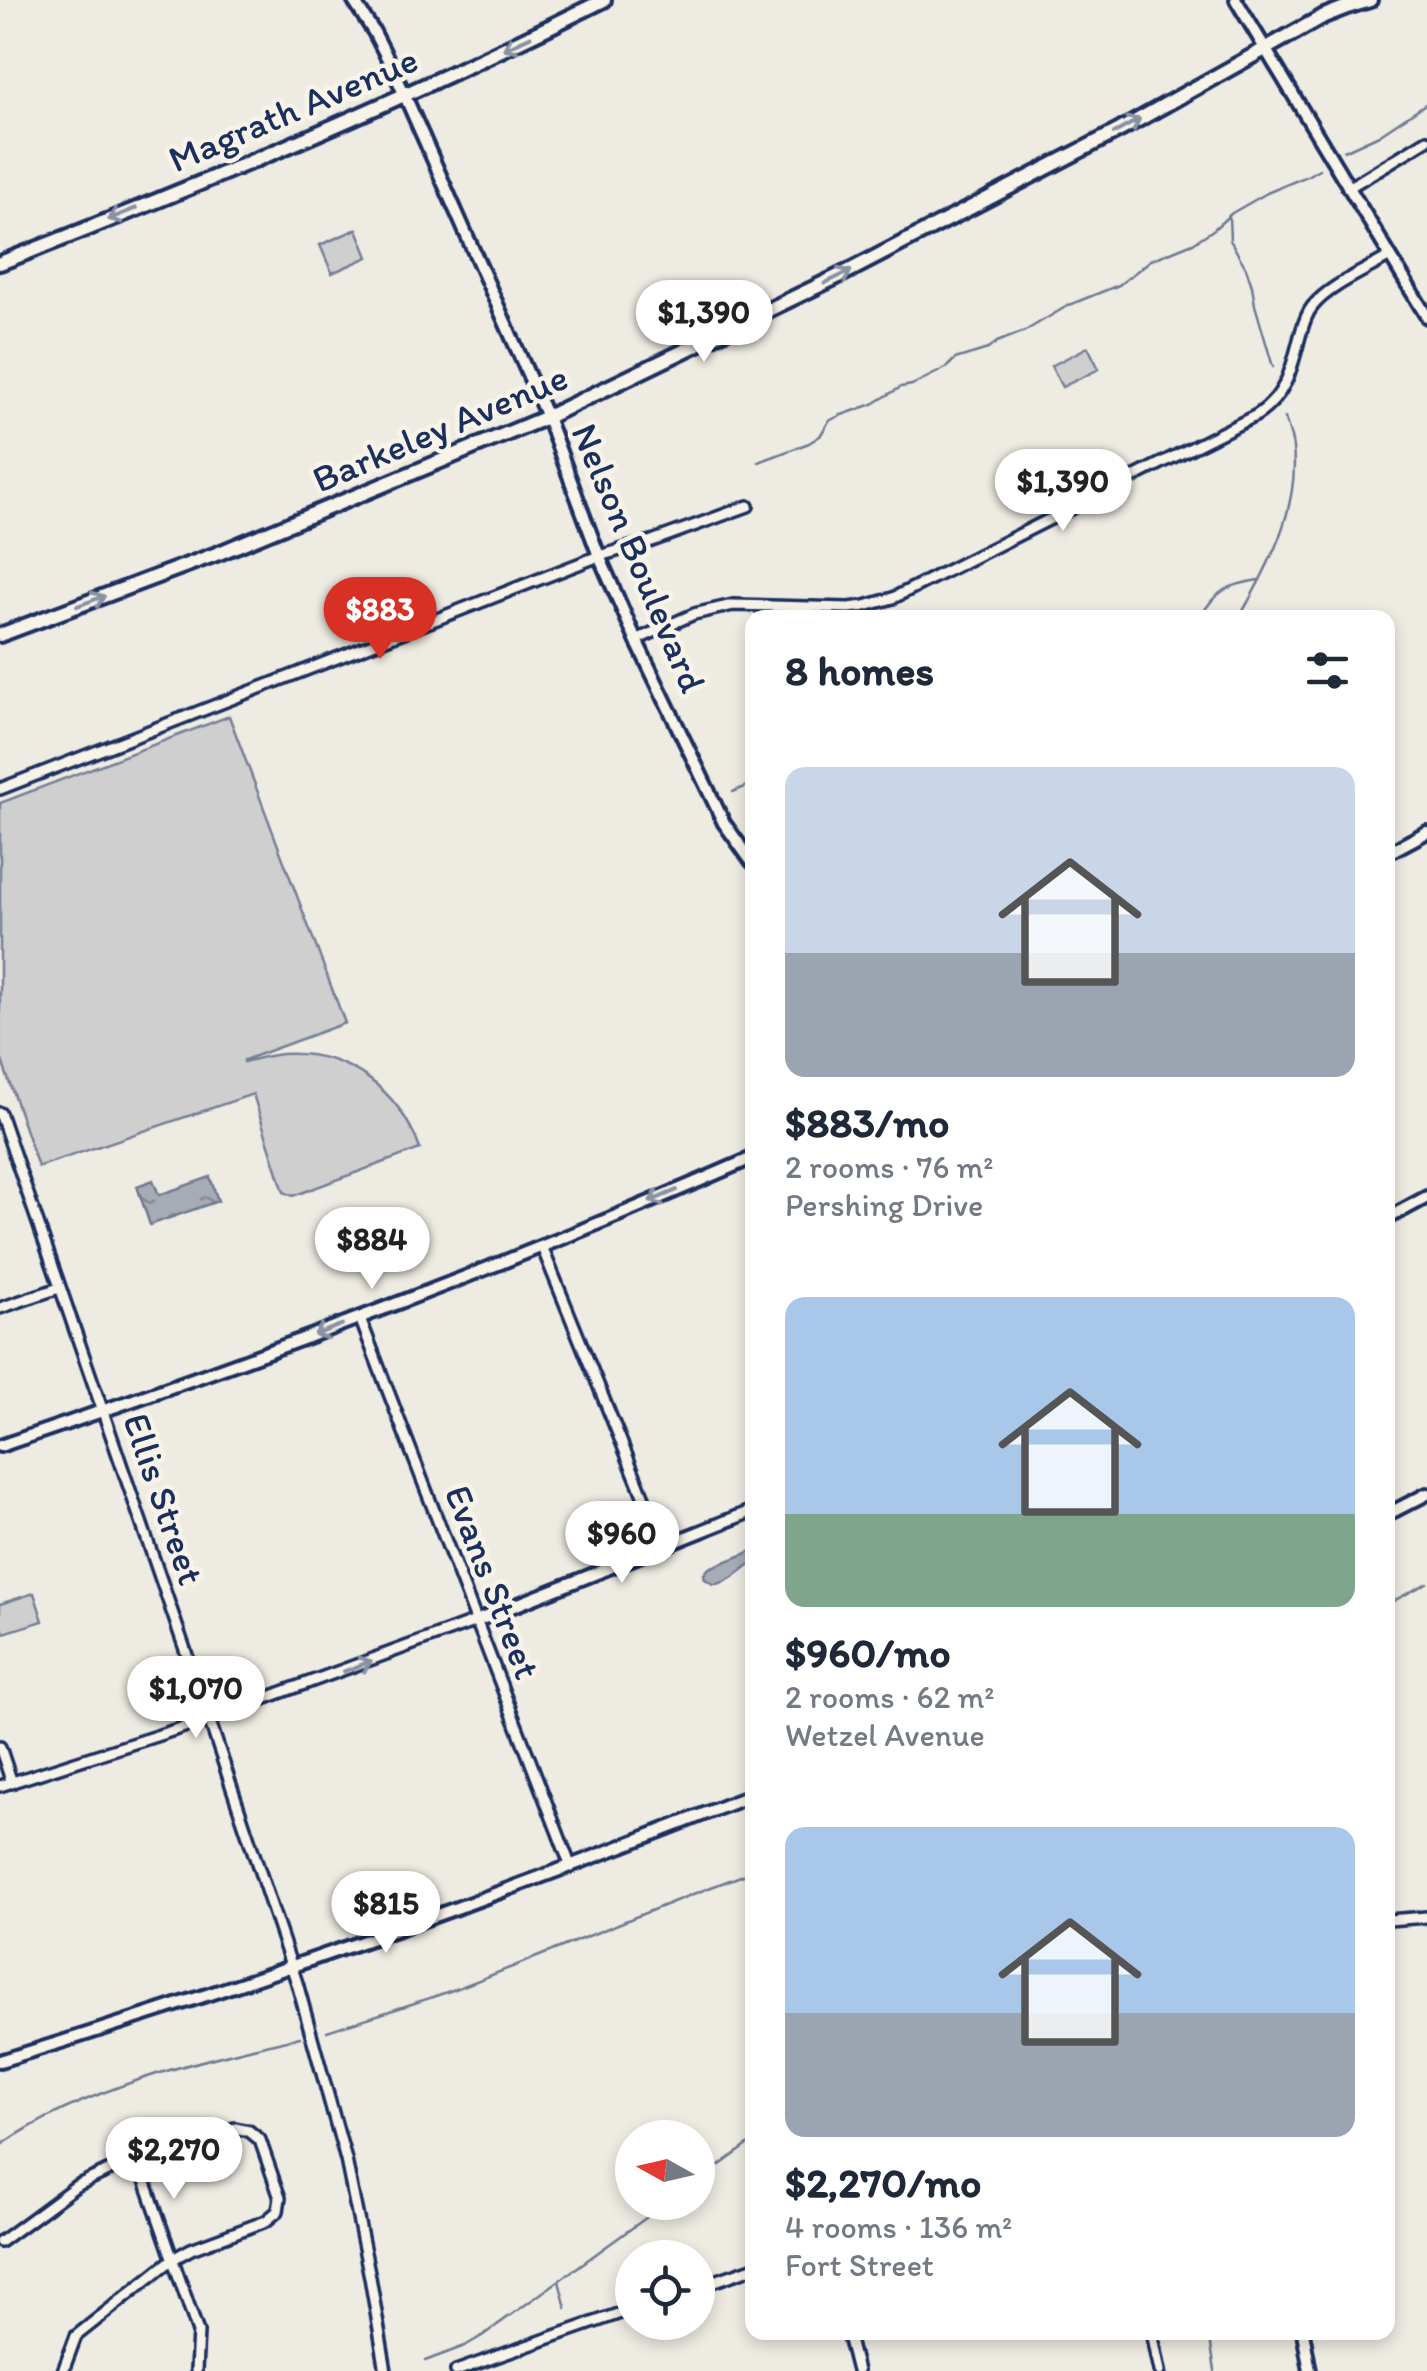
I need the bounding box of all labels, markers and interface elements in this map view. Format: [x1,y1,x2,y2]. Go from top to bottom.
one-way arrow [502,34,532,53]
street label: Magrath Avenue [161,36,425,182]
one-way arrow [1111,116,1141,136]
one-way arrow [107,206,138,224]
one-way arrow [823,266,853,285]
pin: $1,390 [623,280,785,365]
text: $1,390 [658,293,750,331]
street label: Barkeley Avenue [305,353,575,503]
street label: Nelson Boulevard [562,417,716,700]
pin: $1,390 [982,449,1144,534]
text: $1,390 [1017,462,1109,500]
pin: $883 [321,577,439,662]
text: $883 [346,590,414,628]
one-way arrow [75,591,106,609]
icon: filters [1300,643,1355,698]
text: 8 homes [785,645,934,696]
icon: home [980,832,1160,1012]
text: $883/mo [785,1097,950,1148]
text: 2 rooms · 76 m² [785,1148,994,1186]
text: Pershing Drive [785,1186,983,1224]
one-way arrow [648,1189,679,1207]
pin: $884 [313,1207,431,1292]
text: $884 [337,1220,407,1258]
one-way arrow [314,1322,345,1340]
icon: home [980,1362,1160,1542]
street label: Ellis Street [113,1407,215,1591]
street label: Evans Street [435,1478,551,1686]
pin: $960 [563,1501,681,1586]
text: $960 [587,1514,657,1552]
text: $960/mo [785,1627,951,1678]
one-way arrow [342,1655,372,1673]
pin: $1,070 [115,1656,277,1741]
text: $1,070 [149,1669,243,1707]
text: 2 rooms · 62 m² [785,1678,994,1716]
text: Wetzel Avenue [785,1716,985,1754]
pin: $815 [327,1871,445,1956]
text: $815 [353,1884,419,1922]
icon: home [980,1892,1160,2072]
pin: $2,270 [93,2117,255,2202]
north arrow [615,2120,715,2220]
map controls [615,2120,715,2340]
text: $2,270 [127,2130,221,2168]
text: $2,270/mo [785,2157,981,2208]
text: 4 rooms · 136 m² [785,2208,1012,2246]
button: locate [615,2240,715,2340]
text: Fort Street [785,2246,934,2284]

